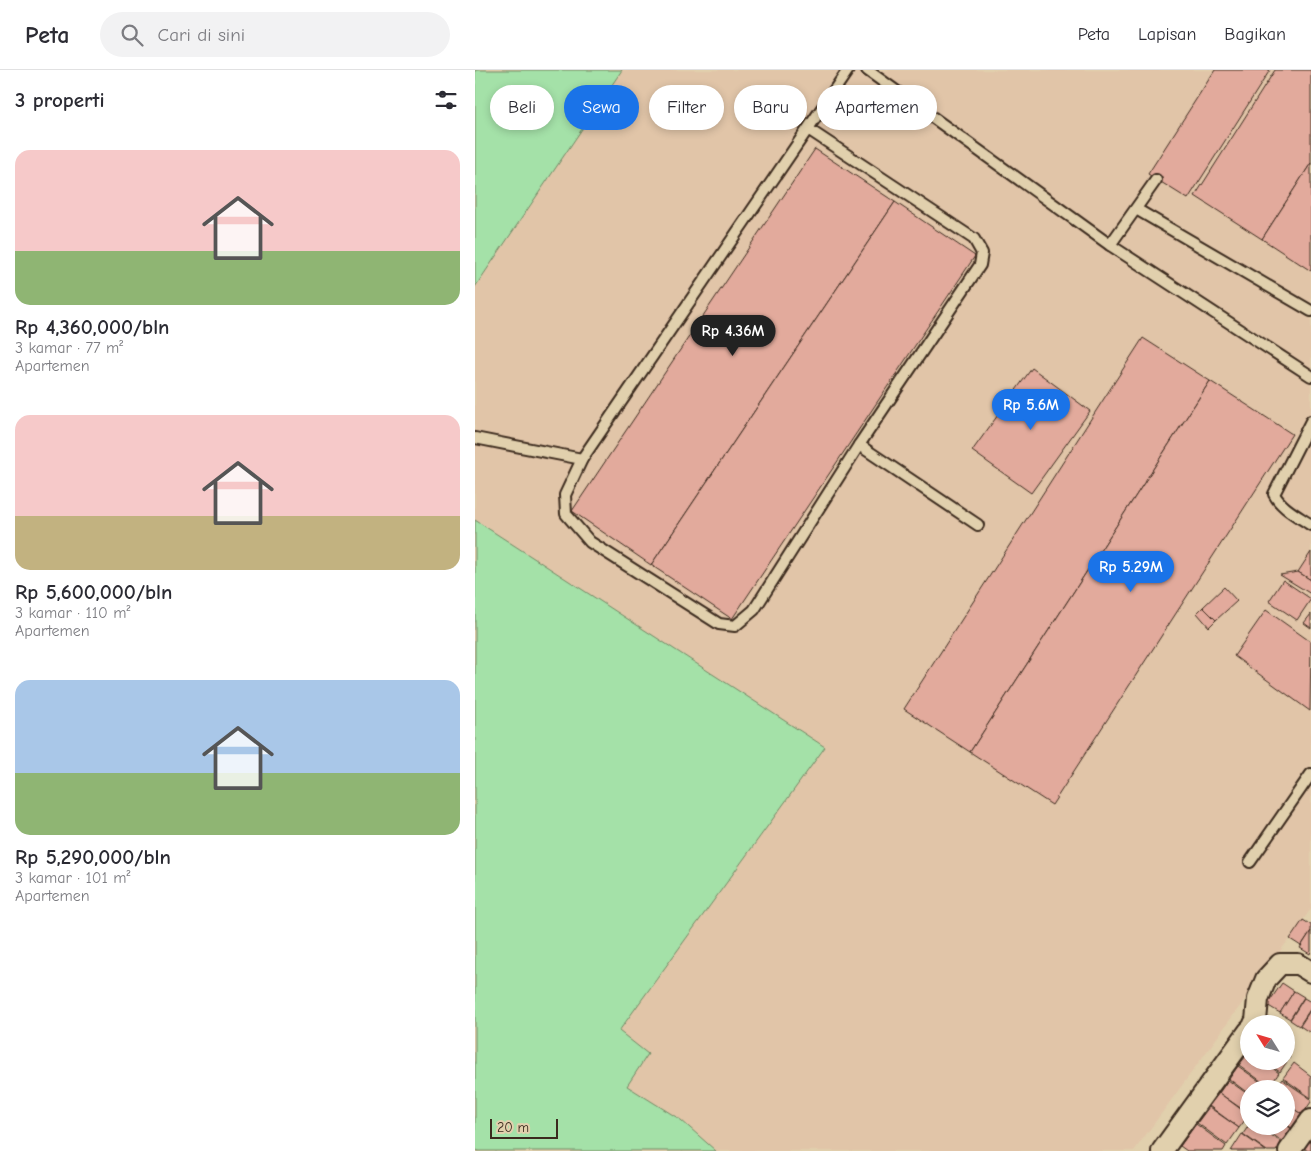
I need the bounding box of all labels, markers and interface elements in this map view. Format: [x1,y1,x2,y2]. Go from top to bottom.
search box [100,12,450,57]
text: Peta [25,21,70,49]
icon: search [118,21,146,49]
text: Cari di sini [158,24,245,46]
text: Peta [1078,24,1110,45]
text: Lapisan [1138,24,1196,45]
text: Bagikan [1224,24,1286,45]
chip: Beli [490,85,554,130]
chip: Sewa [564,85,639,130]
chip: Filter [649,85,724,130]
chip: Baru [734,85,807,130]
chip: Apartemen [817,85,937,130]
icon: filters [432,86,460,114]
text: 3 properti [15,88,105,112]
icon: home [193,183,283,273]
pin: Rp 4.36M [681,314,785,357]
text: Rp 4,360,000/bln [15,315,170,339]
text: Rp 4.36M [702,322,764,340]
text: 3 kamar · 77 m² [15,339,123,357]
text: Apartemen [15,357,90,375]
pin: Rp 5.6M [985,388,1077,431]
text: Rp 5.6M [1003,396,1059,414]
icon: home [193,448,283,538]
pin: Rp 5.29M [1079,550,1183,593]
text: Rp 5.29M [1099,558,1163,576]
text: Rp 5,600,000/bln [15,580,172,604]
text: 3 kamar · 110 m² [15,604,130,622]
text: Apartemen [15,622,90,640]
icon: home [193,713,283,803]
text: Rp 5,290,000/bln [15,845,171,869]
text: 3 kamar · 101 m² [15,869,130,887]
text: Apartemen [15,887,90,905]
north arrow [1240,1015,1295,1070]
map controls [1240,1015,1295,1135]
button: layers [1240,1080,1295,1135]
scale bar [490,1116,557,1139]
text: 20 m [497,1119,529,1136]

